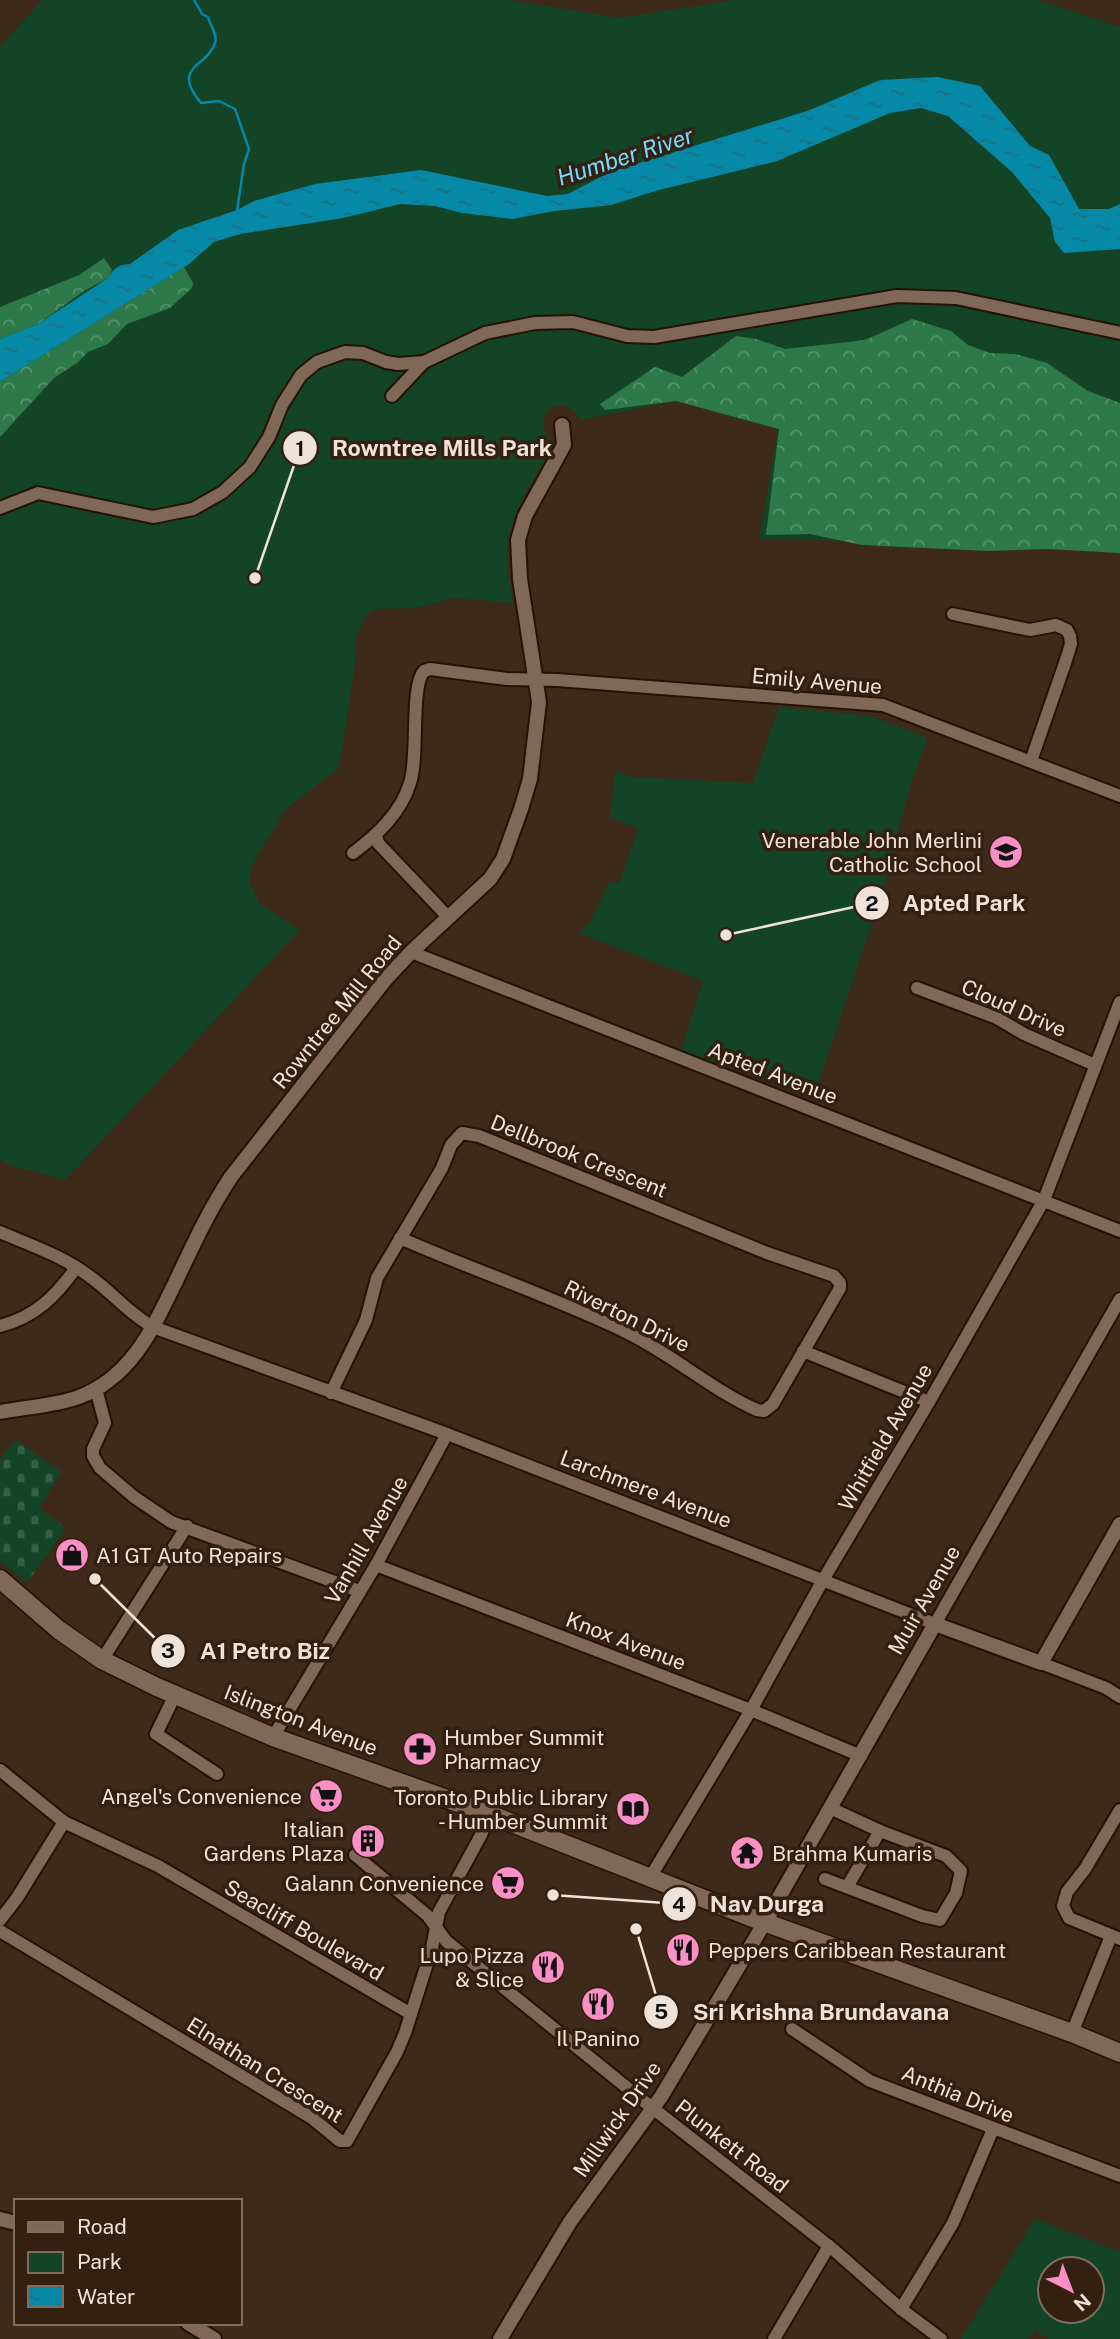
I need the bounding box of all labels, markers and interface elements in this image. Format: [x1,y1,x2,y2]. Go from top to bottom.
water label: Humber River [553,121,697,191]
callout: Rowntree Mills Park [283,426,566,470]
text: Rowntree Mills Park [332,434,552,461]
text: 1 [296,436,305,461]
street label: Emily Avenue [751,663,883,699]
place label: Venerable John Merlini Catholic School [761,828,982,877]
school or university icon: Venerable John Merlini Catholic School [987,833,1025,871]
callout: Apted Park [854,881,1040,925]
text: Apted Park [903,889,1025,916]
text: 2 [865,891,879,916]
street label: Rowntree Mill Road [268,930,406,1094]
street label: Cloud Drive [958,974,1070,1042]
street label: Apted Avenue [705,1037,841,1109]
street label: Dellbrook Crescent [487,1109,671,1203]
street label: Riverton Drive [560,1275,694,1357]
street label: Whitfield Avenue [833,1359,937,1515]
street label: Larchmere Avenue [557,1445,735,1533]
street label: Vanhill Avenue [319,1471,413,1609]
shop icon: A1 GT Auto Repairs [53,1536,91,1574]
street label: Muir Avenue [883,1541,965,1659]
place label: A1 GT Auto Repairs [96,1543,282,1568]
street label: Knox Avenue [562,1607,690,1675]
callout: A1 Petro Biz [151,1629,344,1673]
text: A1 Petro Biz [200,1637,330,1664]
text: 3 [161,1638,175,1663]
street label: Islington Avenue [221,1679,381,1761]
place label: Humber Summit Pharmacy [444,1725,604,1774]
pharmacy icon: Humber Summit Pharmacy [401,1730,439,1768]
supermarket icon: Angel's Convenience [307,1777,345,1815]
place label: Angel's Convenience [101,1784,302,1809]
place label: Toronto Public Library - Humber Summit [394,1785,608,1834]
library icon: Toronto Public Library - Humber Summit [614,1790,652,1828]
place label: Italian Gardens Plaza [204,1817,344,1866]
building icon: Italian Gardens Plaza [349,1822,387,1860]
temple icon: Brahma Kumaris [728,1834,766,1872]
place label: Brahma Kumaris [772,1841,932,1866]
supermarket icon: Galann Convenience [489,1864,527,1902]
place label: Galann Convenience [285,1871,484,1896]
street label: Seacliff Boulevard [220,1874,388,1986]
callout: Nav Durga [661,1882,839,1926]
text: Nav Durga [710,1890,824,1917]
text: 4 [672,1892,686,1917]
restaurant icon: Peppers Caribbean Restaurant [664,1931,702,1969]
place label: Peppers Caribbean Restaurant [708,1938,1006,1963]
place label: Lupo Pizza & Slice [419,1943,524,1992]
restaurant icon: Lupo Pizza & Slice [529,1948,567,1986]
restaurant icon: Il Panino [579,1985,617,2023]
callout: Sri Krishna Brundavana [644,1990,963,2034]
text: Sri Krishna Brundavana [693,1998,949,2025]
text: 5 [654,1999,668,2024]
street label: Elnathan Crescent [182,2012,348,2128]
place label: Il Panino [556,2026,640,2051]
street label: Millwick Drive [568,2056,666,2182]
street label: Anthia Drive [898,2060,1018,2128]
street label: Plunkett Road [670,2094,794,2198]
legend [14,2199,242,2325]
text: Road [77,2214,127,2239]
text: Park [77,2249,122,2274]
north arrow [1036,2255,1106,2325]
text: Water [77,2284,135,2309]
text: N [1069,2289,1095,2316]

